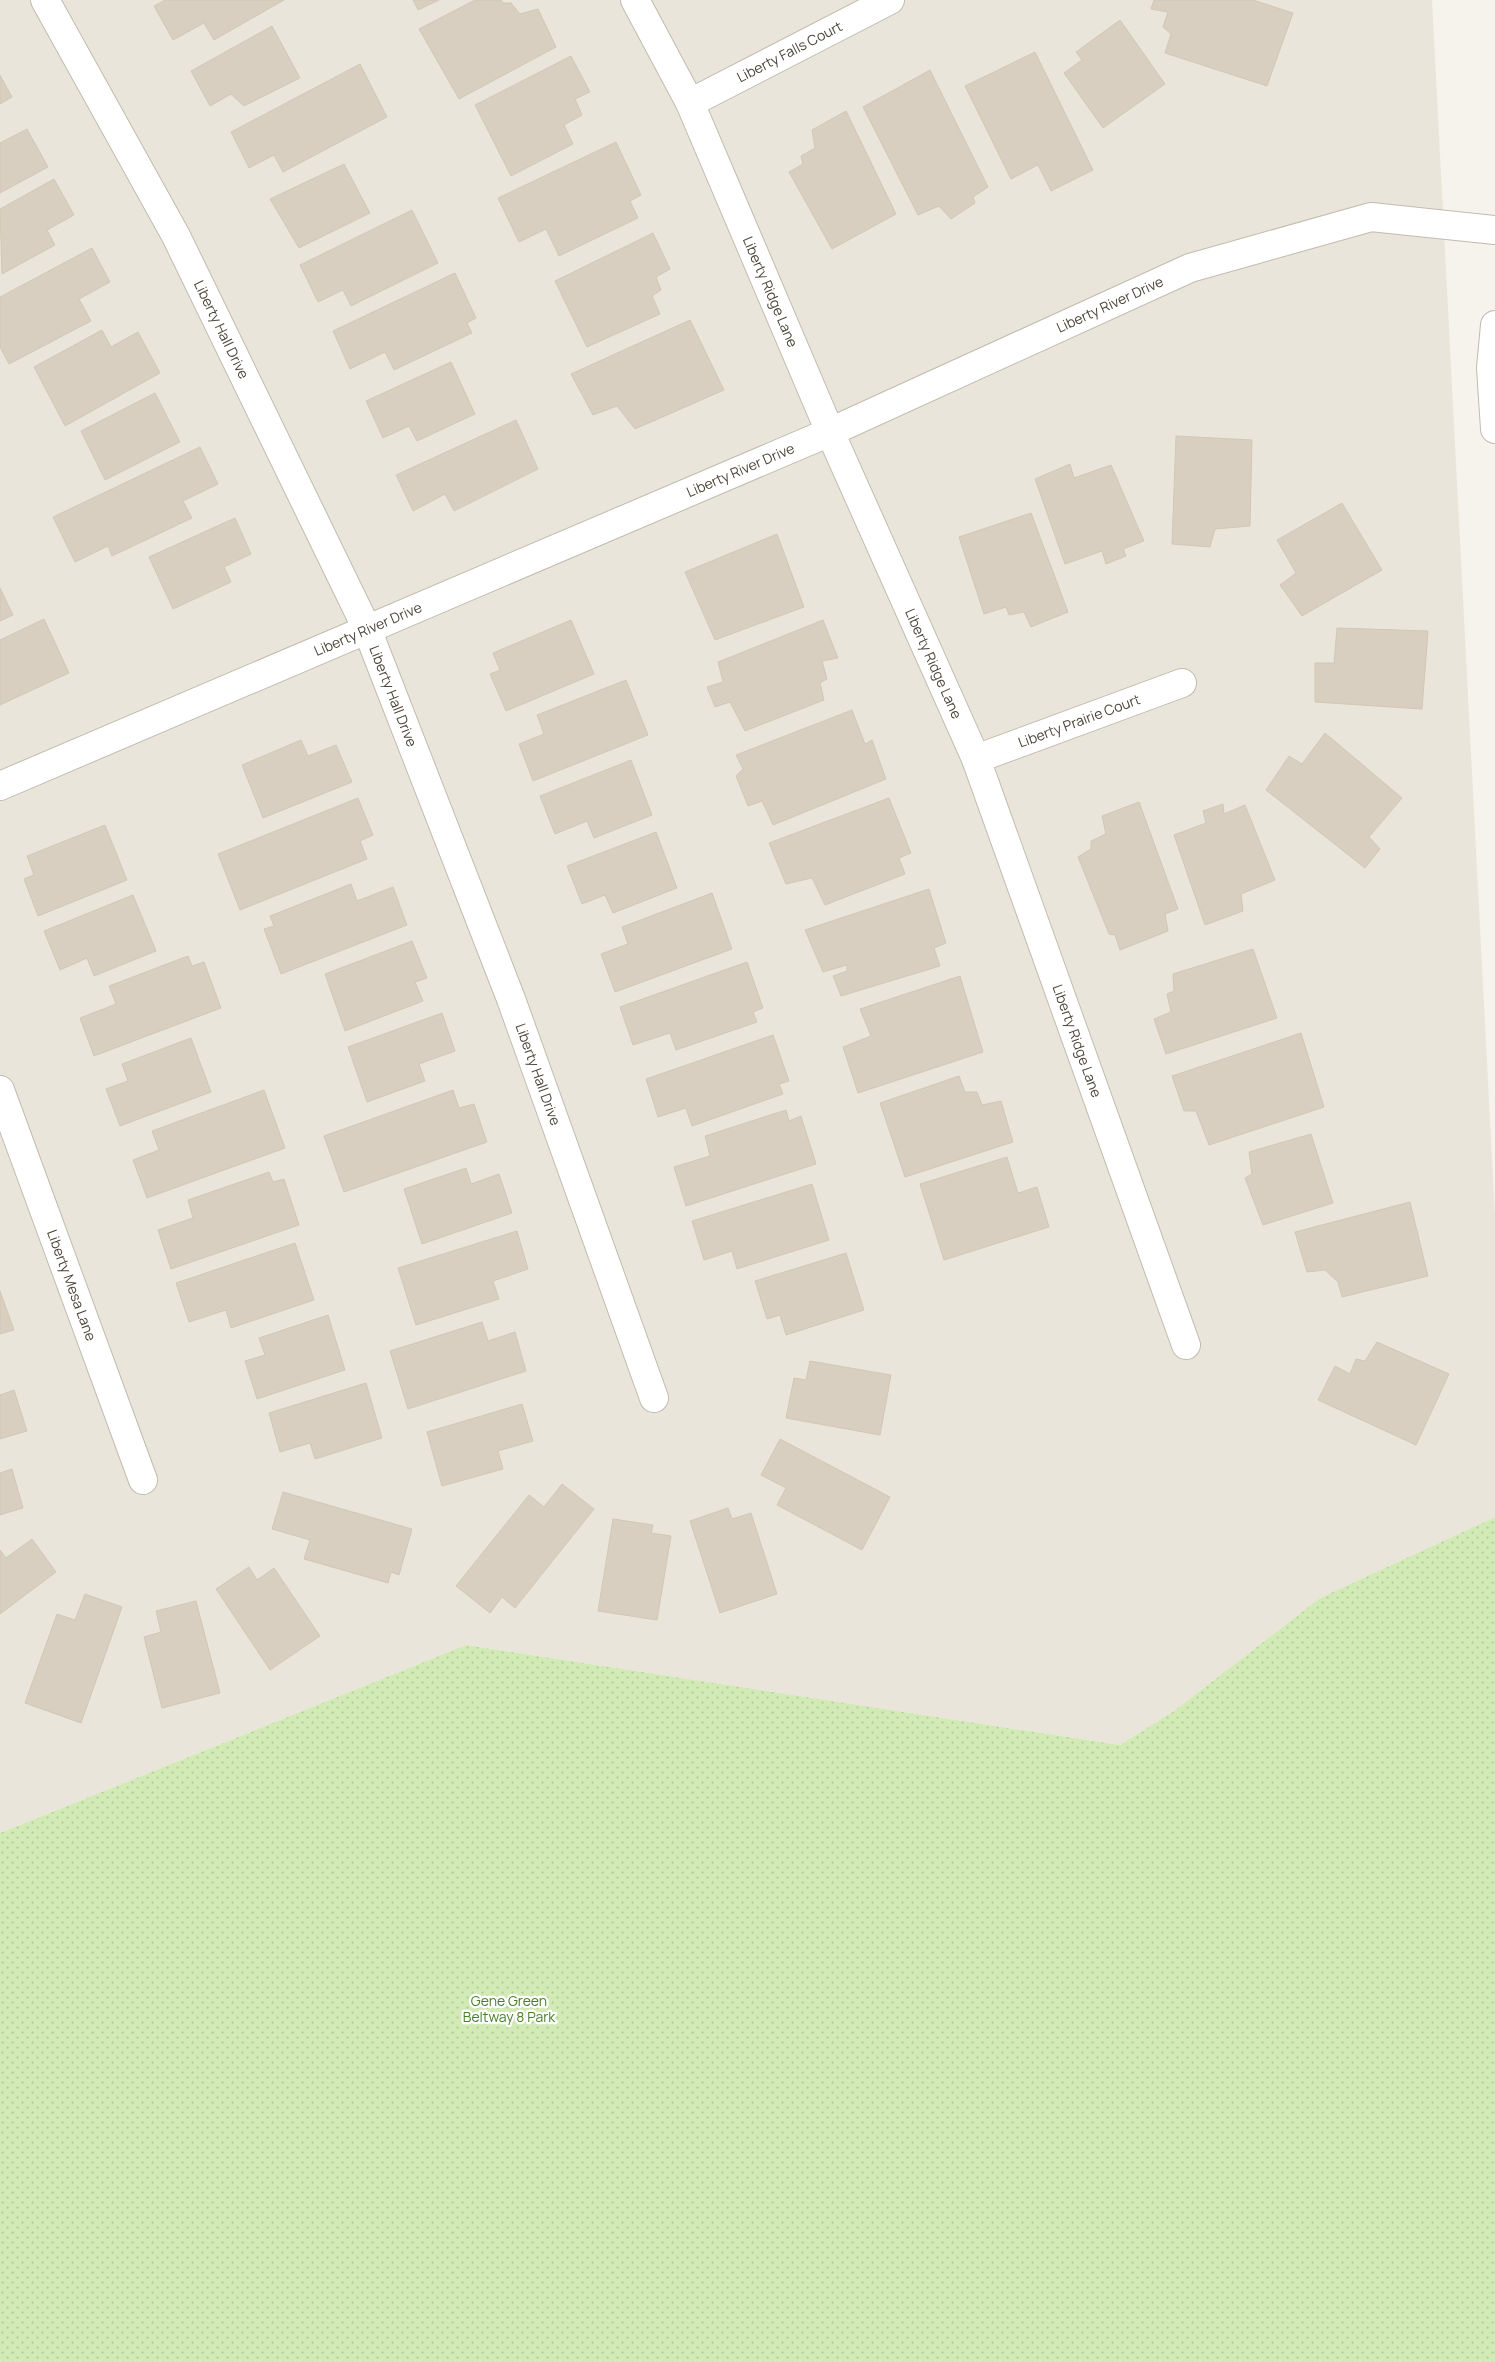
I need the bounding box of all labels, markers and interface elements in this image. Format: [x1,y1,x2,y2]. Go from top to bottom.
street label: Liberty Falls Court [733,16,846,86]
street label: Liberty Ridge Lane [739,233,803,350]
street label: Liberty River Drive [1053,271,1166,337]
street label: Liberty Hall Drive [190,277,254,382]
street label: Liberty River Drive [683,438,797,501]
street label: Liberty River Drive [311,597,425,660]
street label: Liberty Ridge Lane [901,605,967,722]
street label: Liberty Hall Drive [365,643,422,749]
street label: Liberty Prairie Court [1015,689,1143,752]
street label: Liberty Ridge Lane [1049,982,1106,1100]
street label: Liberty Hall Drive [511,1021,566,1128]
street label: Liberty Mesa Lane [43,1227,101,1343]
park label: Gene Green Beltway 8 Park [463,1991,556,2026]

